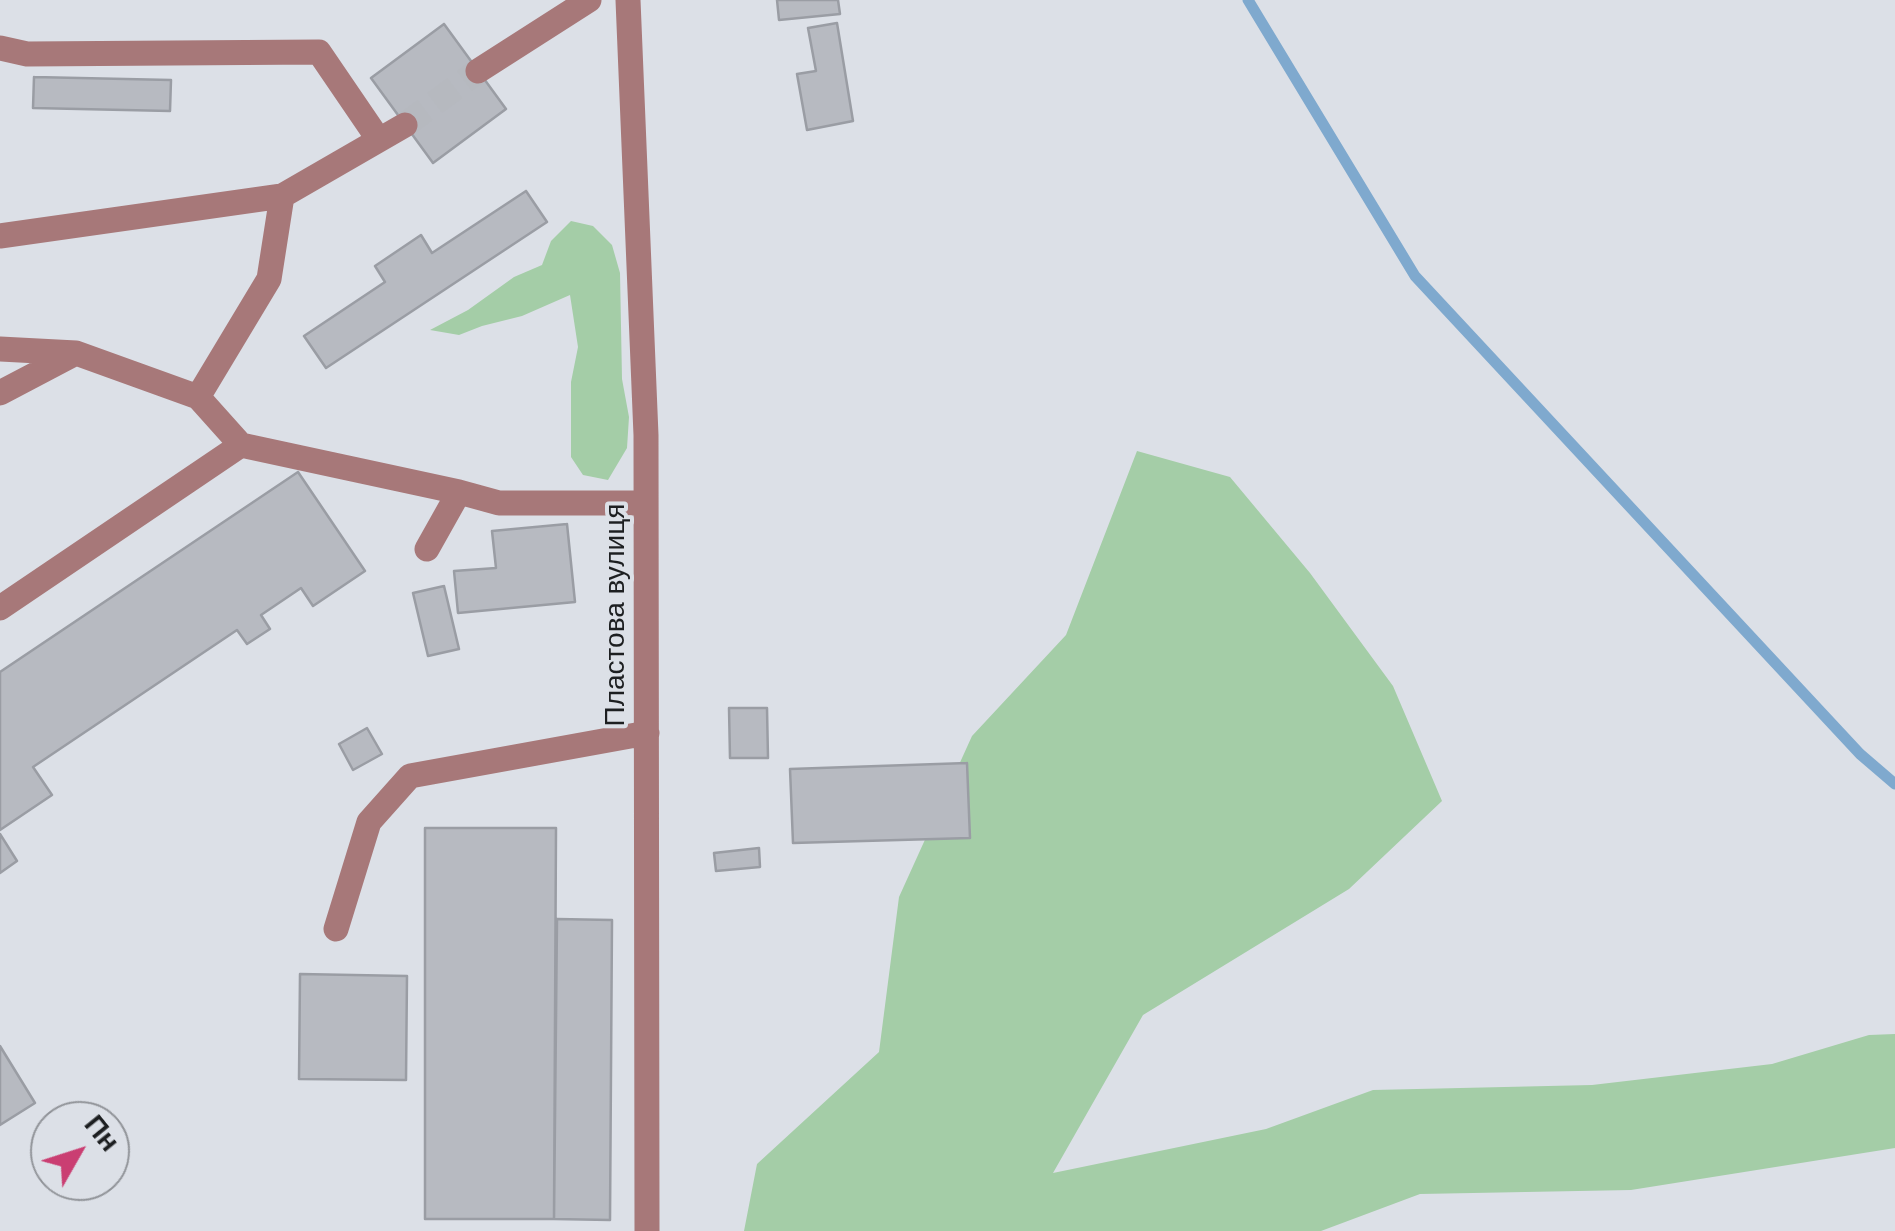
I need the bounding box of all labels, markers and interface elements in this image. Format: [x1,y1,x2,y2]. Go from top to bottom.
street label: Пластова вулиця [599,504,633,726]
north arrow [30,1101,130,1201]
text: Пн [78,1109,126,1157]

